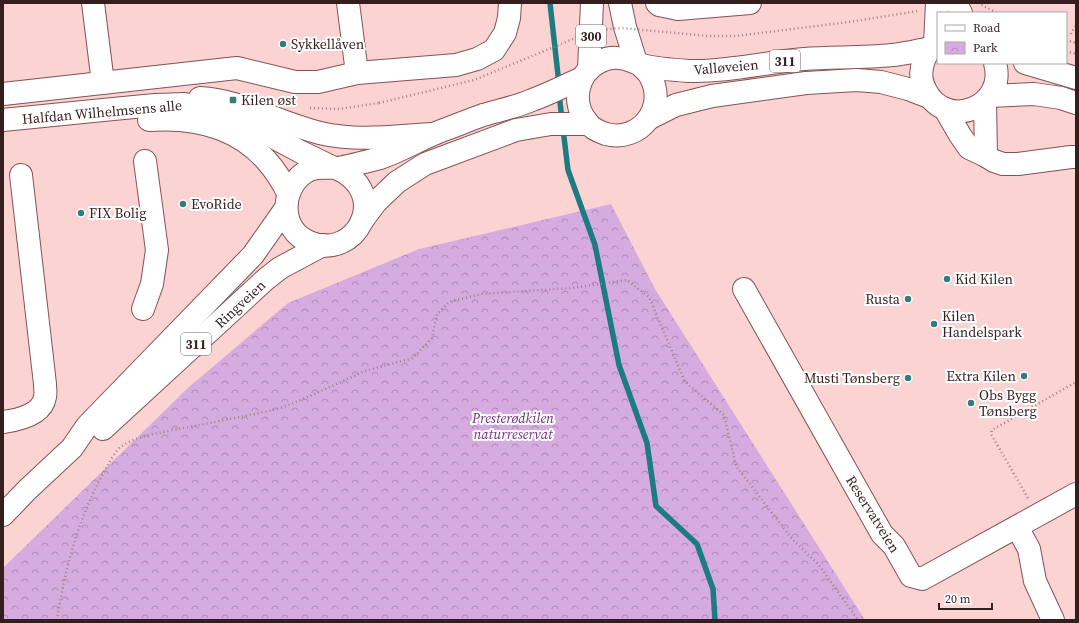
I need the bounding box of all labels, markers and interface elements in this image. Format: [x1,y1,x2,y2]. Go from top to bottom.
legend [937,12,1067,64]
text: Road [973,20,1000,36]
road number: 300 [576,25,606,47]
place label: Sykkellåven [291,34,365,54]
marker: Sykkellåven [278,39,288,49]
text: Park [973,40,998,56]
road number: 311 [770,50,800,72]
street label: Valløveien [693,54,760,80]
place label: Kilen øst [241,90,296,110]
street label: Halfdan Wilhelmsens alle [21,95,183,129]
marker: Kilen øst [228,95,238,105]
place label: EvoRide [191,194,242,214]
marker: EvoRide [178,199,188,209]
place label: FIX Bolig [89,203,146,223]
marker: FIX Bolig [76,208,86,218]
place label: Kid Kilen [955,269,1014,289]
marker: Kid Kilen [942,274,952,284]
street label: Ringveien [210,275,270,333]
place label: Rusta [865,289,901,309]
marker: Rusta [903,294,913,304]
place label: Kilen Handelspark [942,306,1022,342]
marker: Kilen Handelspark [929,319,939,329]
road number: 311 [181,333,211,355]
place label: Extra Kilen [946,366,1017,386]
place label: Musti Tønsberg [804,368,900,388]
marker: Extra Kilen [1019,371,1029,381]
marker: Musti Tønsberg [903,373,913,383]
place label: Obs Bygg Tønsberg [979,385,1037,421]
marker: Obs Bygg Tønsberg [966,398,976,408]
park label: Presterødkilen naturreservat [471,408,554,444]
street label: Reservatveien [841,471,905,557]
scale bar [939,585,992,611]
text: 20 m [945,591,971,607]

